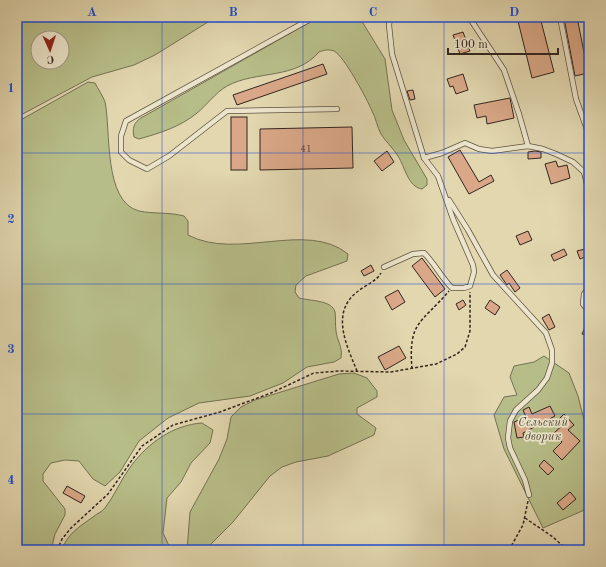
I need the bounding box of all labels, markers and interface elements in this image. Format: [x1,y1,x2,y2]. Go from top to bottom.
text: A [87,6,97,19]
text: B [228,6,238,19]
text: C [369,6,377,19]
text: D [509,6,519,19]
north arrow [30,30,70,70]
scale bar [448,30,558,56]
text: 100 m [454,39,488,51]
text: С [47,53,54,64]
text: 1 [7,82,15,95]
house number: 41 [300,144,312,154]
text: 2 [7,213,15,226]
text: 3 [7,343,15,356]
park label: Сельский дворик [518,417,568,443]
text: 4 [7,474,15,487]

